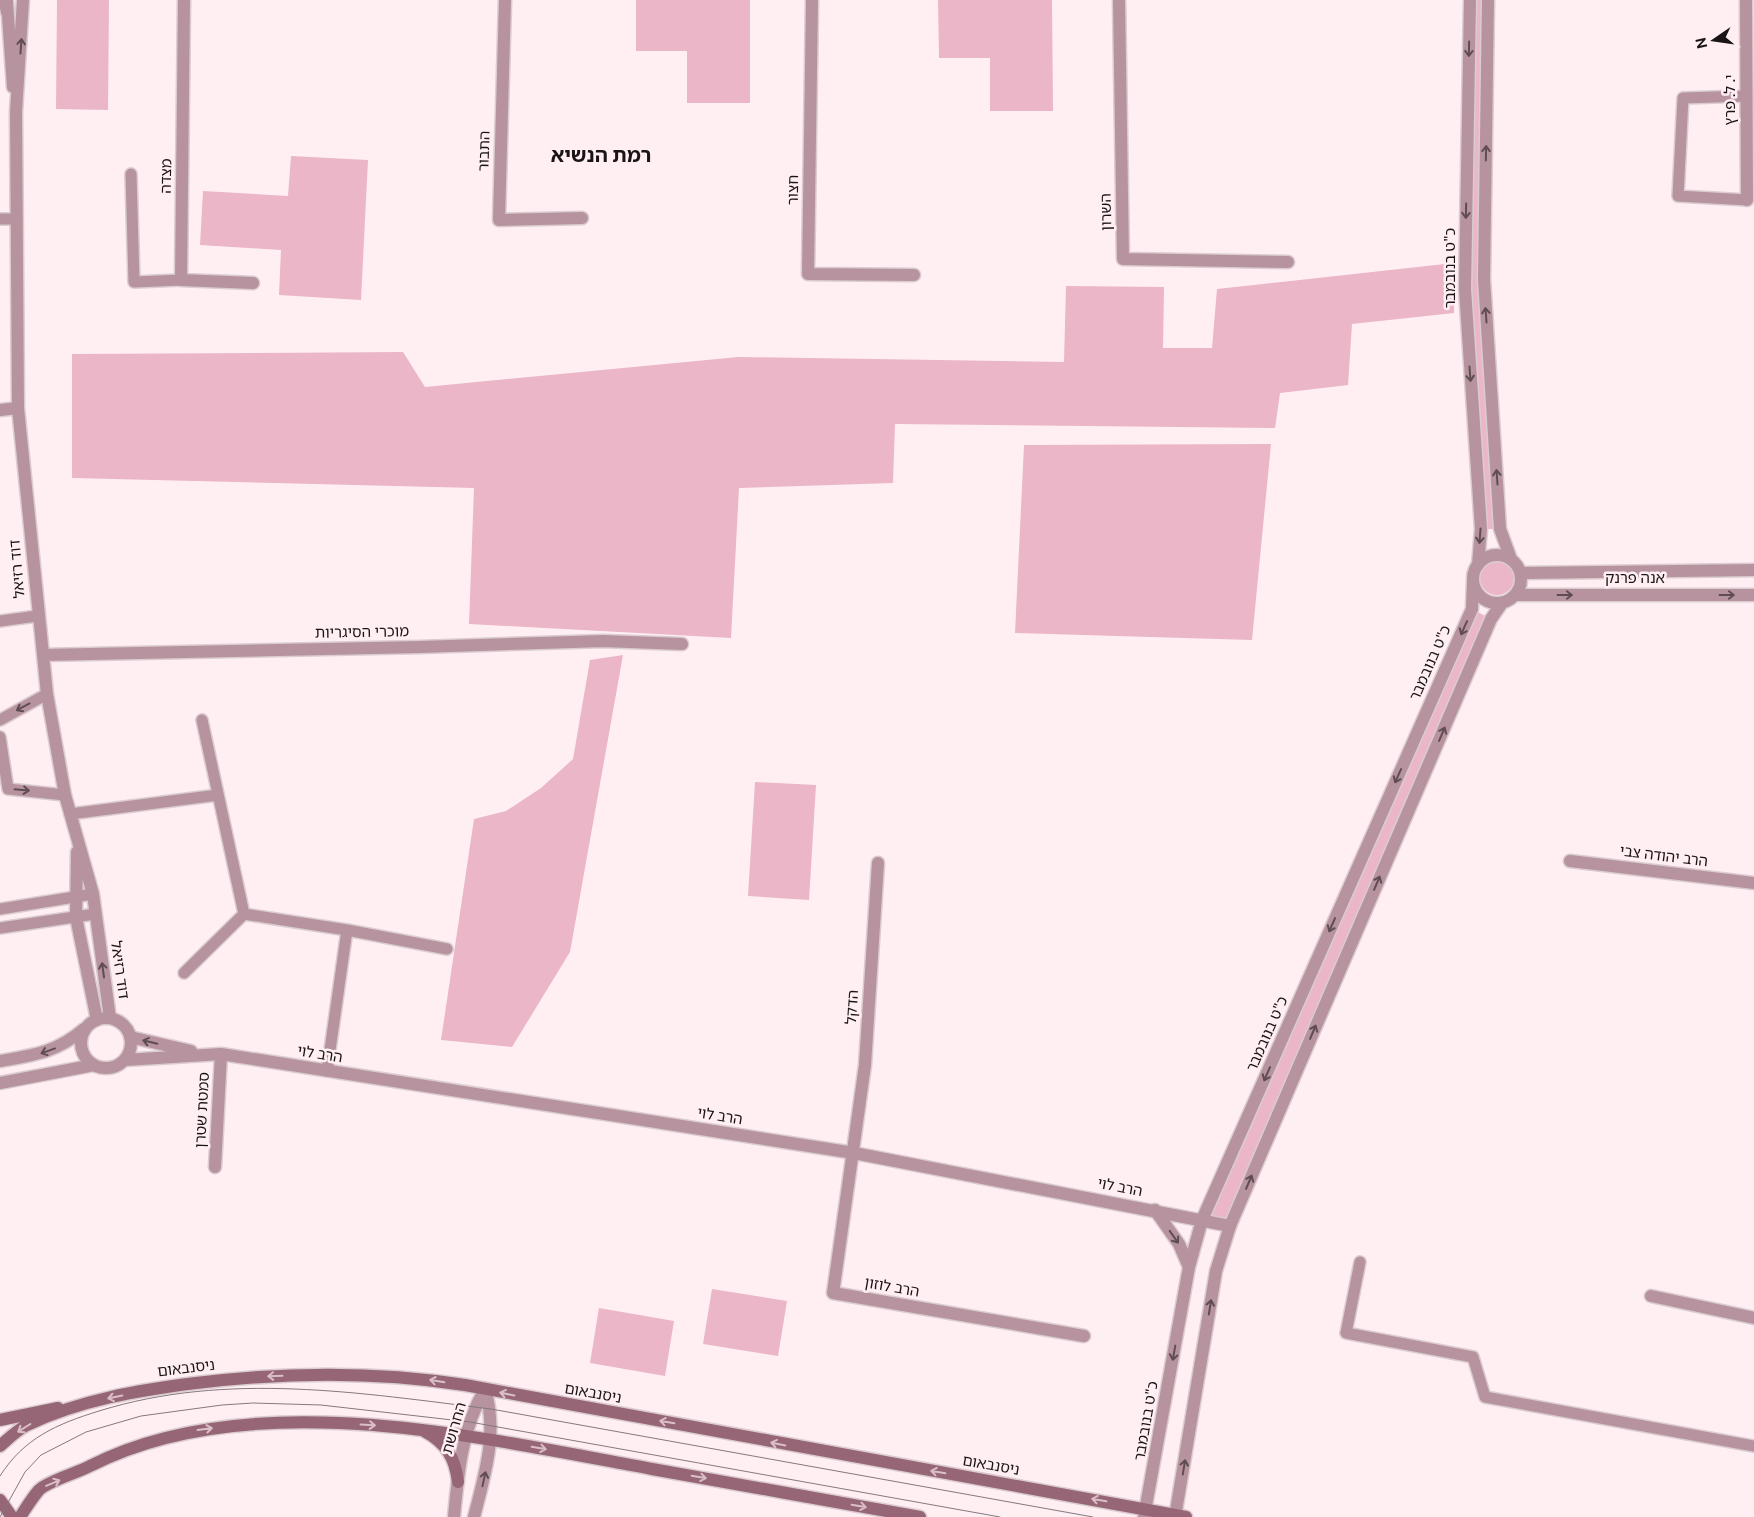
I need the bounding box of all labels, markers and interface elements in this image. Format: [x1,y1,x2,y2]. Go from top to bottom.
north arrow [1689,15,1739,65]
text: N [1692,36,1710,50]
one-way arrow [17,38,26,54]
one-way arrow [1464,40,1474,56]
street label: י. ל. פרץ [1721,74,1738,126]
street label: התבור [474,130,493,171]
district label: רמת הנשיא [551,143,651,167]
one-way arrow [1481,145,1490,161]
street label: מצדה [157,158,174,194]
street label: חצור [784,175,801,205]
street label: השרון [1097,193,1114,231]
one-way arrow [1461,202,1471,219]
street label: כ"ט בנובמבר [1441,227,1458,308]
one-way arrow [1482,308,1491,324]
one-way arrow [1466,365,1475,381]
one-way arrow [1492,470,1502,486]
one-way arrow [1475,527,1485,543]
street label: דוד רזיאל [5,539,28,599]
street label: אנה פרנק [1605,569,1665,586]
one-way arrow [1556,590,1572,600]
one-way arrow [1718,590,1735,600]
one-way arrow [1458,620,1468,635]
street label: מוכרי הסיגריות [315,622,409,641]
street label: כ"ט בנובמבר [1405,622,1454,703]
one-way arrow [16,702,31,712]
one-way arrow [1437,727,1447,742]
one-way arrow [1393,768,1403,783]
one-way arrow [14,786,30,795]
street label: הרב יהודה צבי [1619,842,1709,869]
one-way arrow [1373,876,1383,891]
one-way arrow [1327,917,1337,932]
street label: דוד רזיאל [108,940,133,1000]
one-way arrow [98,962,108,978]
street label: הדקל [842,989,861,1025]
street label: כ"ט בנובמבר [1242,993,1291,1074]
one-way arrow [1309,1025,1319,1040]
one-way arrow [142,1037,158,1046]
street label: הרב לוי [296,1042,344,1065]
one-way arrow [40,1047,56,1056]
one-way arrow [1261,1066,1271,1081]
street label: סמטת שטרן [191,1072,212,1148]
street label: הרב לוי [696,1104,744,1127]
street label: הרב לוי [1096,1174,1144,1199]
one-way arrow [1245,1174,1254,1189]
one-way arrow [1169,1230,1179,1244]
street label: הרב לוזון [863,1273,921,1300]
one-way arrow [1206,1299,1216,1315]
one-way arrow [1169,1345,1179,1361]
street label: ניסנבאום [156,1356,216,1379]
one-way arrow [268,1371,284,1381]
one-way arrow [430,1376,446,1386]
street label: ניסנבאום [563,1379,623,1406]
street label: כ"ט בנובמבר [1130,1380,1161,1462]
one-way arrow [499,1389,515,1398]
one-way arrow [107,1393,123,1402]
street label: החרושת [438,1400,469,1456]
one-way arrow [659,1417,675,1427]
one-way arrow [359,1421,375,1430]
one-way arrow [18,1424,32,1434]
one-way arrow [197,1424,213,1434]
one-way arrow [771,1439,787,1448]
one-way arrow [531,1444,547,1454]
street label: ניסנבאום [961,1451,1021,1478]
one-way arrow [1179,1459,1189,1475]
one-way arrow [931,1467,947,1477]
one-way arrow [479,1471,489,1487]
one-way arrow [691,1473,707,1483]
one-way arrow [45,1477,60,1487]
one-way arrow [1091,1495,1107,1505]
one-way arrow [851,1502,867,1512]

